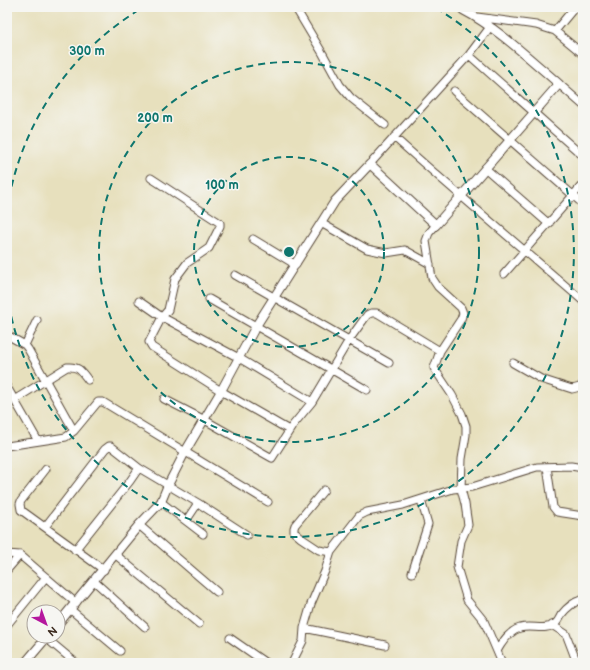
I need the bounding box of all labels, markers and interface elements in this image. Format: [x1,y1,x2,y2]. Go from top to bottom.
text: 300 m [69,44,105,59]
text: 200 m [137,111,173,126]
text: 100 m [205,178,239,193]
centre of rings [282,245,296,259]
north arrow [26,604,66,644]
text: N [45,624,60,639]

